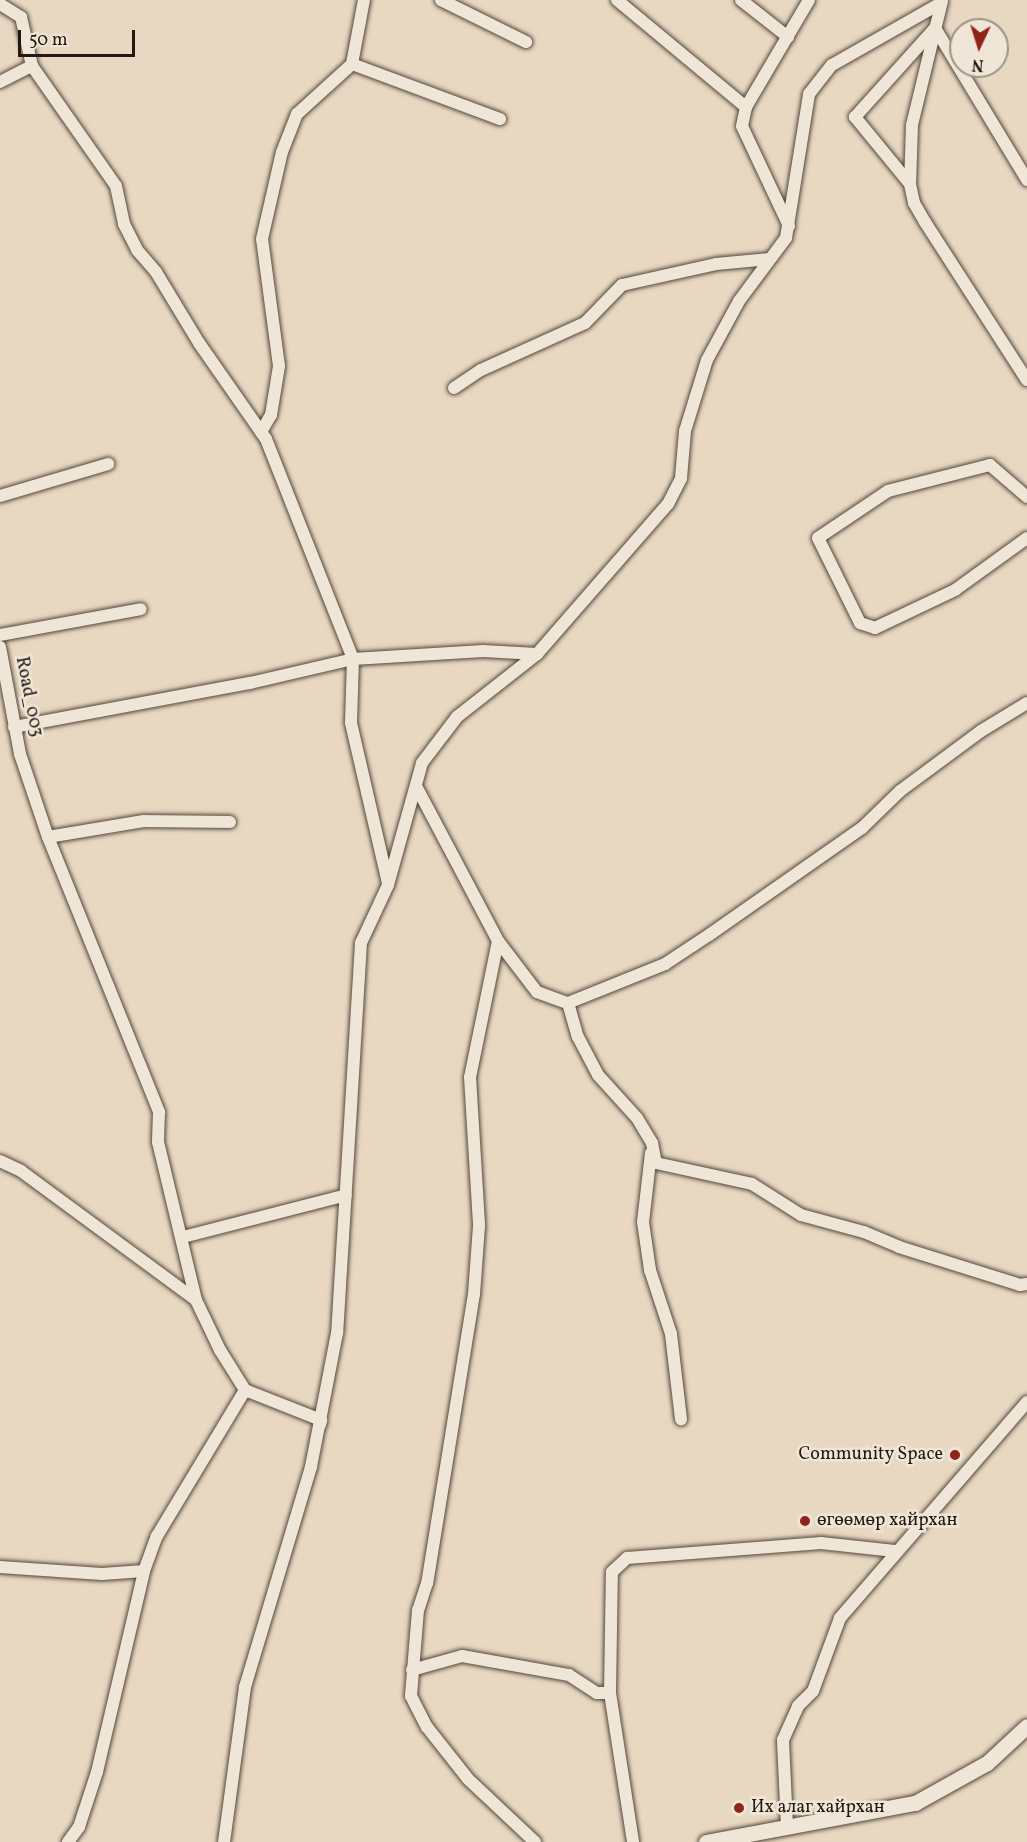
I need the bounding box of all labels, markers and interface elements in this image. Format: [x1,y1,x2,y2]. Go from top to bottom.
scale bar [21,18,138,56]
north arrow [949,18,1009,78]
text: 50 m [29,28,68,53]
text: N [971,53,984,75]
street label: Road_003 [10,655,46,739]
place label: Community Space [798,1444,943,1466]
marker: Community Space [948,1448,962,1462]
place label: өгөөмөр хайрхан [817,1510,958,1532]
marker: өгөөмөр хайрхан [798,1514,812,1528]
place label: Их алаг хайрхан [751,1797,885,1819]
marker: Их алаг хайрхан [732,1801,746,1815]

